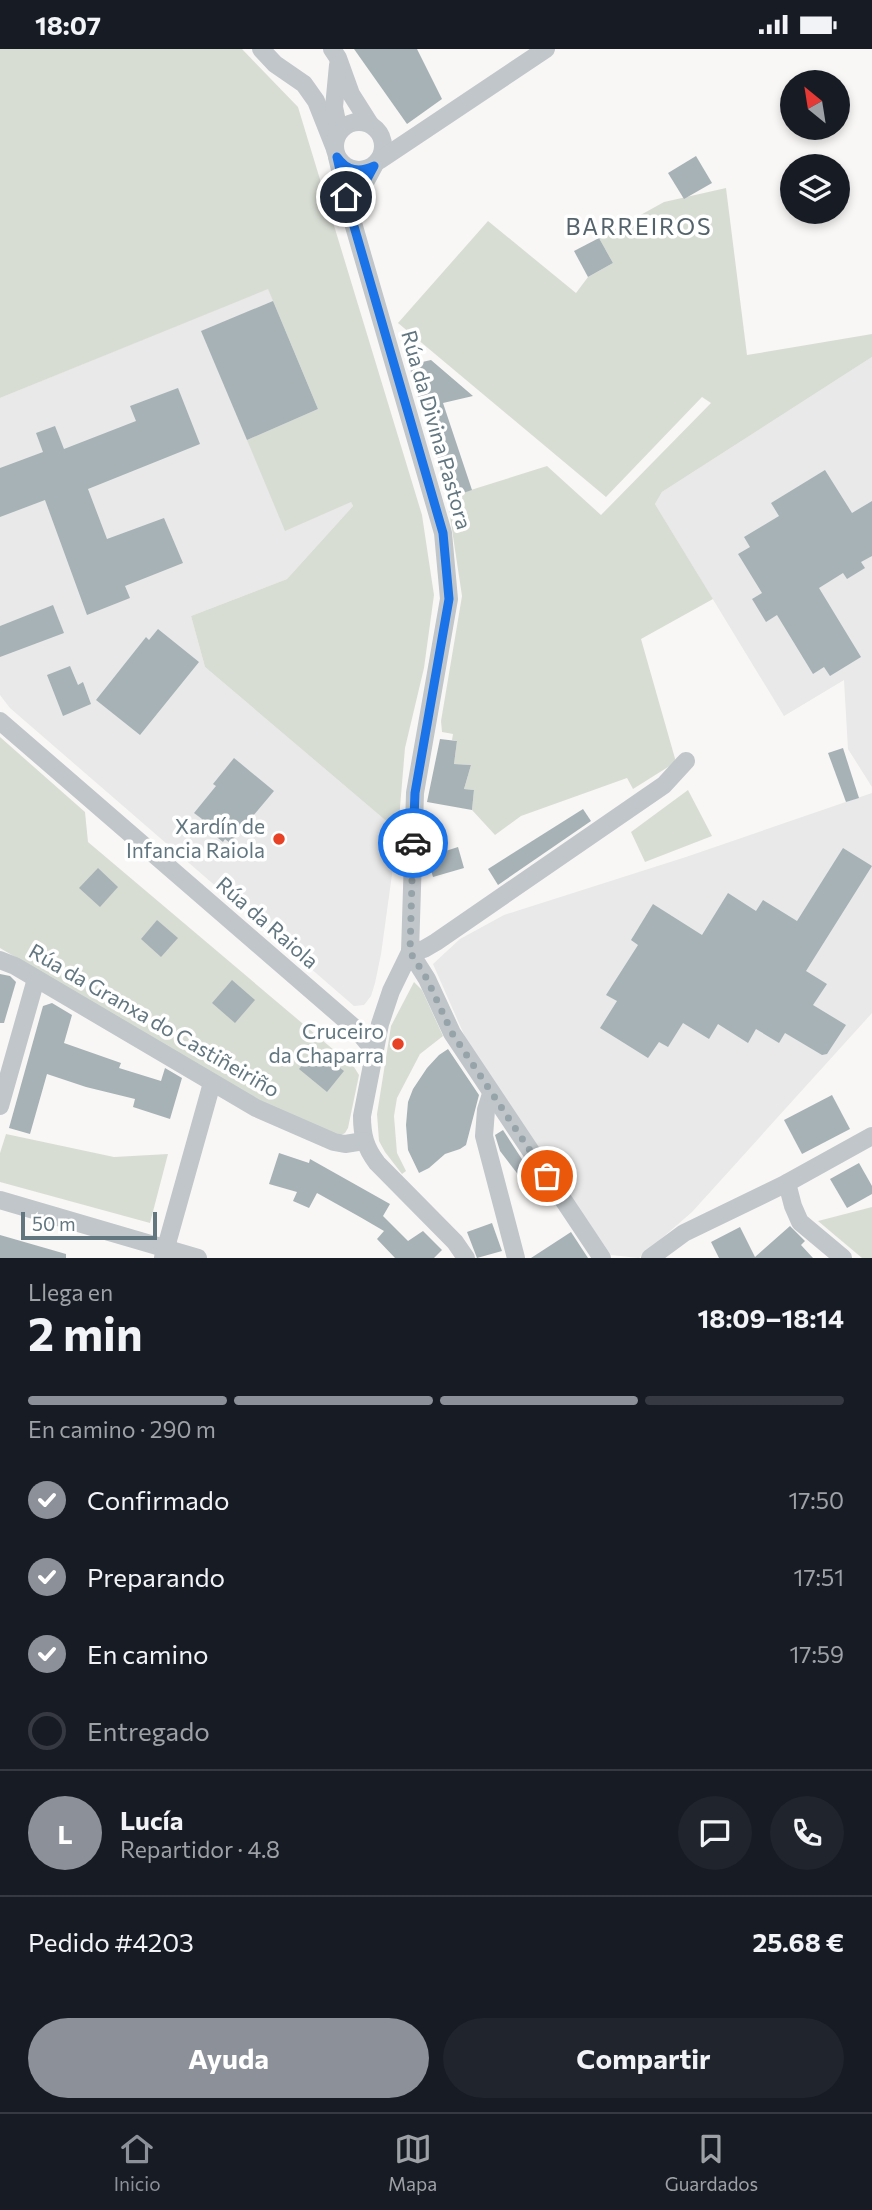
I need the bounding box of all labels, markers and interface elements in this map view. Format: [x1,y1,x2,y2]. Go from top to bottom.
text: 18:07 [35,9,101,40]
north arrow [780,70,850,140]
map controls [780,70,850,224]
button: layers [780,154,850,224]
pin [316,167,376,227]
icon: home [327,178,365,216]
district label: BARREIROS [566,212,712,240]
street label: Rúa da Divina Pastora [397,327,478,532]
courier [378,808,448,878]
place label: Xardín de Infancia Raiola [126,813,265,862]
icon: car [394,824,432,862]
marker: Xardín de Infancia Raiola [271,831,287,847]
street label: Rúa da Raiola [212,871,324,973]
street label: Rúa da Granxa do Castiñeiriño [25,938,284,1102]
place label: Cruceiro da Chaparra [269,1018,384,1067]
marker: Cruceiro da Chaparra [390,1036,406,1052]
pin [517,1146,577,1206]
icon: bag [528,1157,566,1195]
scale bar [21,1209,158,1241]
text: 50 m [32,1212,76,1235]
text: Llega en [28,1278,113,1306]
text: 18:09–18:14 [698,1302,844,1333]
text: 2 min [28,1304,143,1360]
text: En camino · 290 m [28,1415,216,1443]
icon: check [28,1481,66,1519]
text: Confirmado [87,1484,229,1515]
text: 17:50 [788,1486,844,1514]
icon: check [28,1558,66,1596]
text: Preparando [87,1561,225,1592]
text: 17:51 [794,1563,844,1591]
icon: check [28,1635,66,1673]
text: En camino [87,1638,209,1669]
text: 17:59 [789,1640,844,1668]
text: Entregado [87,1715,210,1746]
button: chat [678,1796,752,1870]
button: phone [770,1796,844,1870]
text: Lucía [120,1804,183,1835]
text: L [57,1818,73,1849]
text: Repartidor · 4.8 [120,1835,280,1863]
text: Pedido #4203 [28,1926,194,1957]
text: 25.68 € [752,1926,844,1957]
button: Ayuda [28,2018,429,2098]
button: Compartir [443,2018,844,2098]
tab: Inicio [114,2130,161,2195]
tab: Mapa [388,2130,437,2195]
tab: Guardados [665,2130,758,2195]

